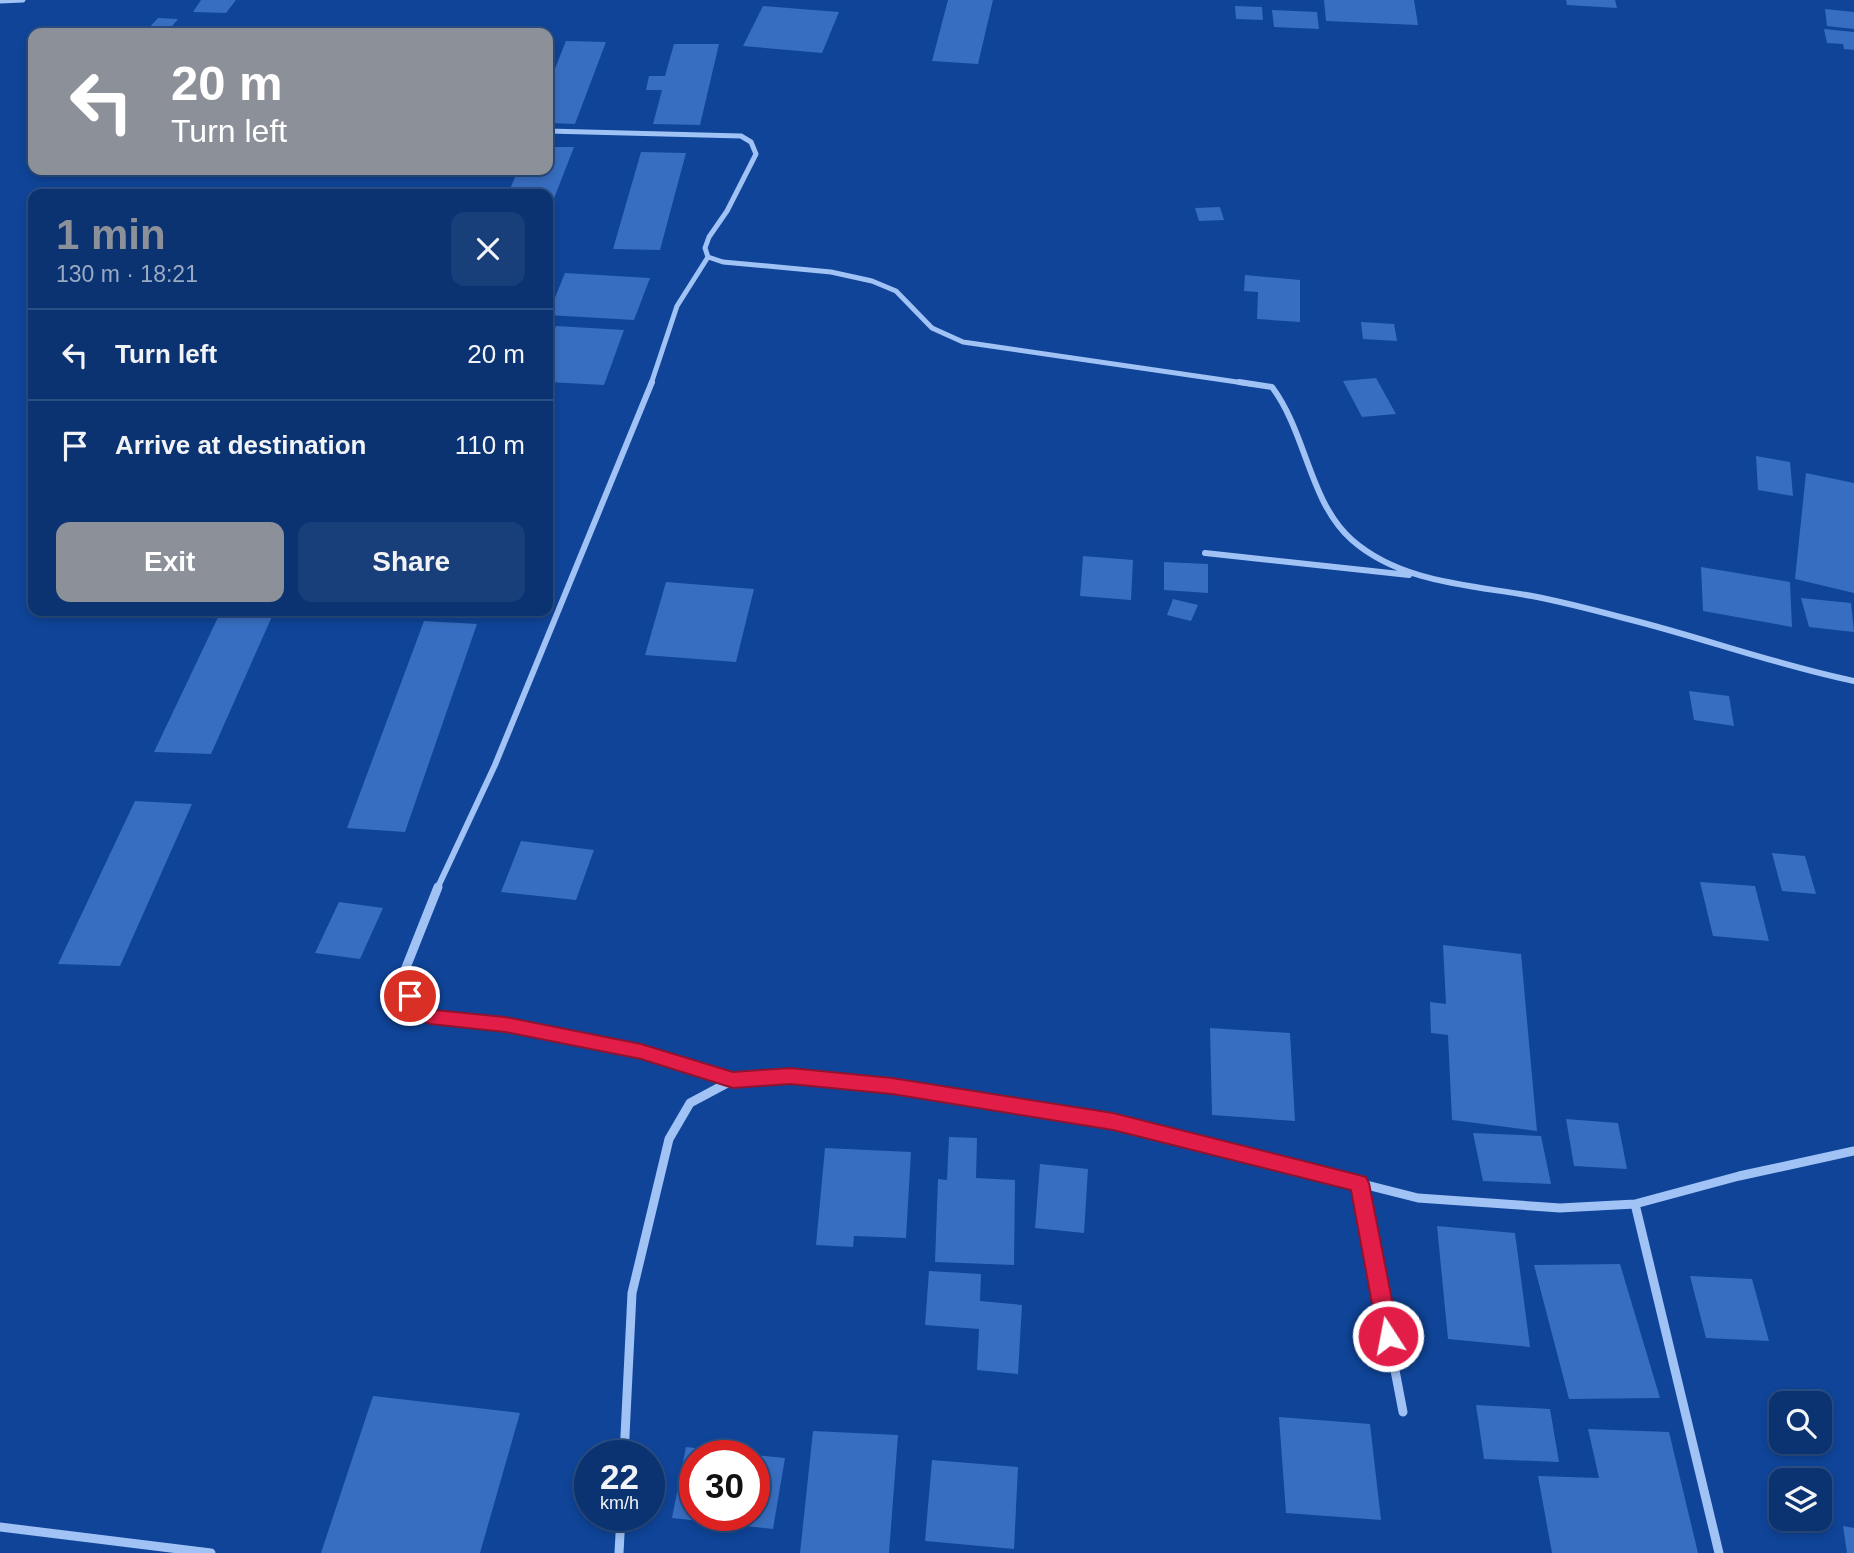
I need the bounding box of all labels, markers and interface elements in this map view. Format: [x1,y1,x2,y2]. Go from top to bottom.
icon: left [56,56,147,147]
text: 20 m [171,56,283,110]
text: Turn left [171,113,287,149]
text: 1 min [56,211,166,258]
button: close [451,212,525,286]
text: 130 m · 18:21 [56,261,198,287]
icon: left [56,336,94,374]
text: Turn left [115,339,217,369]
text: 20 m [467,339,525,369]
icon: arrive [56,427,94,465]
text: Arrive at destination [115,430,366,460]
text: 110 m [455,430,525,460]
button: Exit [56,522,284,602]
button: Share [298,522,525,602]
pin [380,966,440,1026]
icon: arrive [391,977,429,1015]
position arrow [1351,1299,1425,1373]
map controls [1769,1391,1832,1531]
button: search [1769,1391,1832,1454]
speed limit sign: 30 [679,1440,770,1531]
text: 22 [600,1457,639,1496]
button: layers [1769,1468,1832,1531]
text: km/h [600,1493,639,1513]

